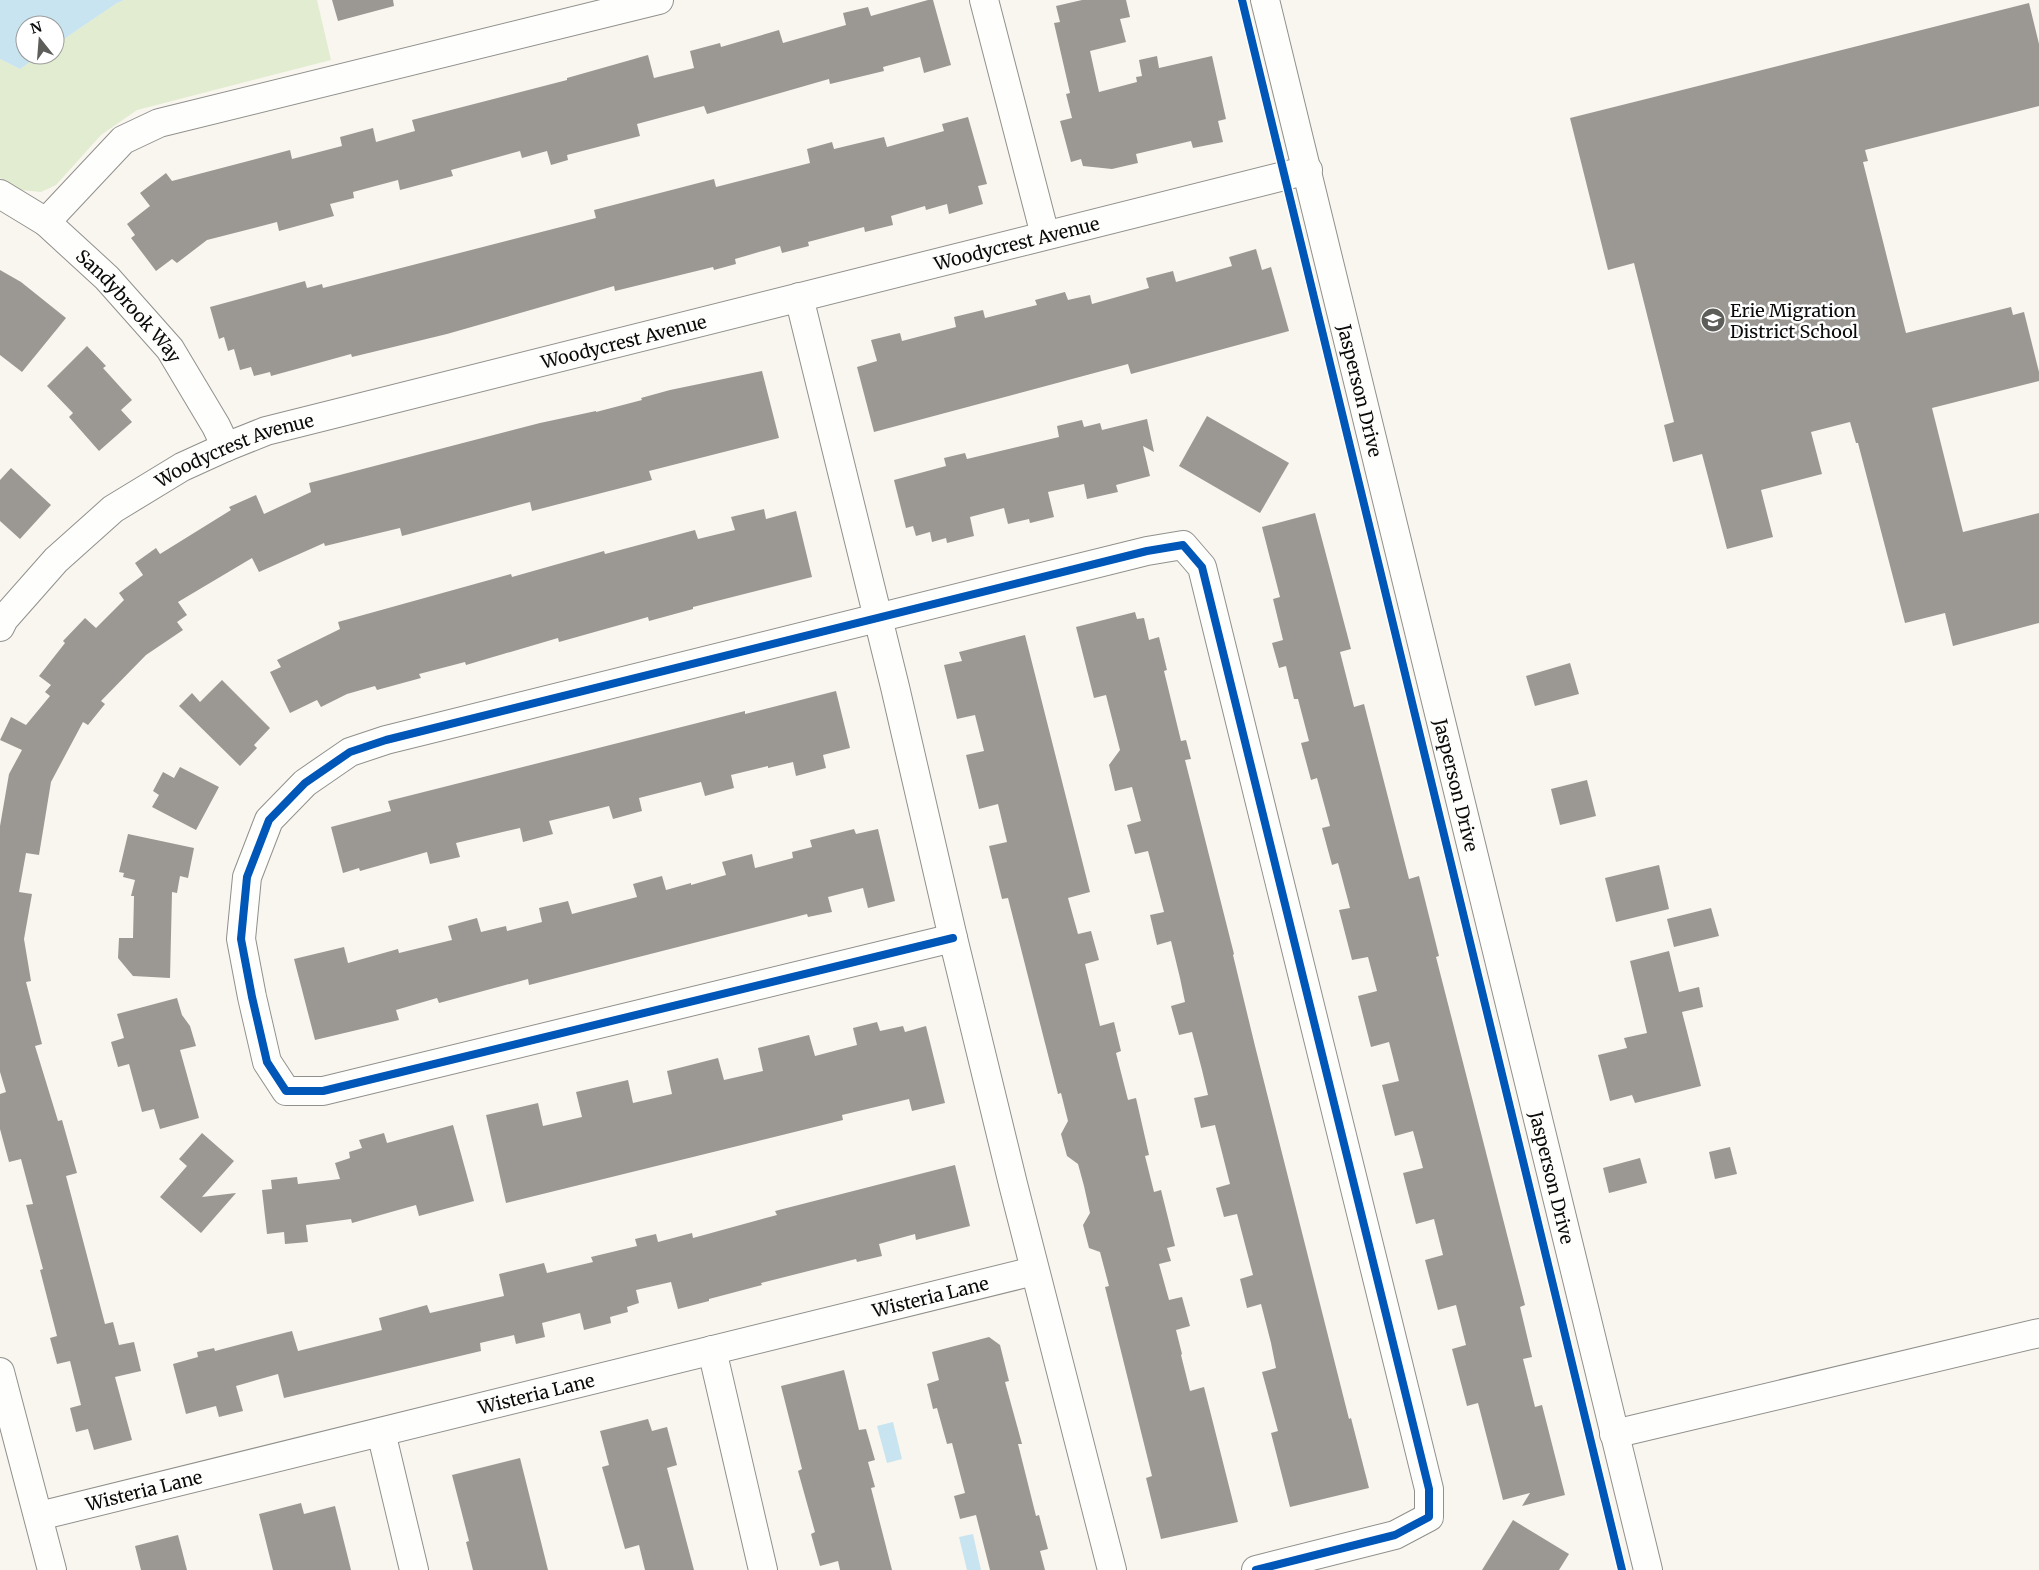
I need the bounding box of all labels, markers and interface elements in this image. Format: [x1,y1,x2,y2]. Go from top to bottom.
north arrow [15,15,65,65]
text: N [28,17,44,38]
street label: Woodycrest Avenue [930,211,1102,275]
street label: Sandybrook Way [71,244,187,367]
place label: Erie Migration District School [1730,299,1859,343]
school or university icon: Erie Migration District School [1700,307,1726,333]
street label: Woodycrest Avenue [538,310,709,373]
street label: Jasperson Drive [1333,321,1388,459]
street label: Woodycrest Avenue [150,408,316,493]
street label: Jasperson Drive [1429,715,1484,854]
street label: Jasperson Drive [1525,1108,1580,1246]
street label: Wisteria Lane [869,1271,991,1322]
street label: Wisteria Lane [475,1368,597,1419]
street label: Wisteria Lane [82,1465,204,1516]

